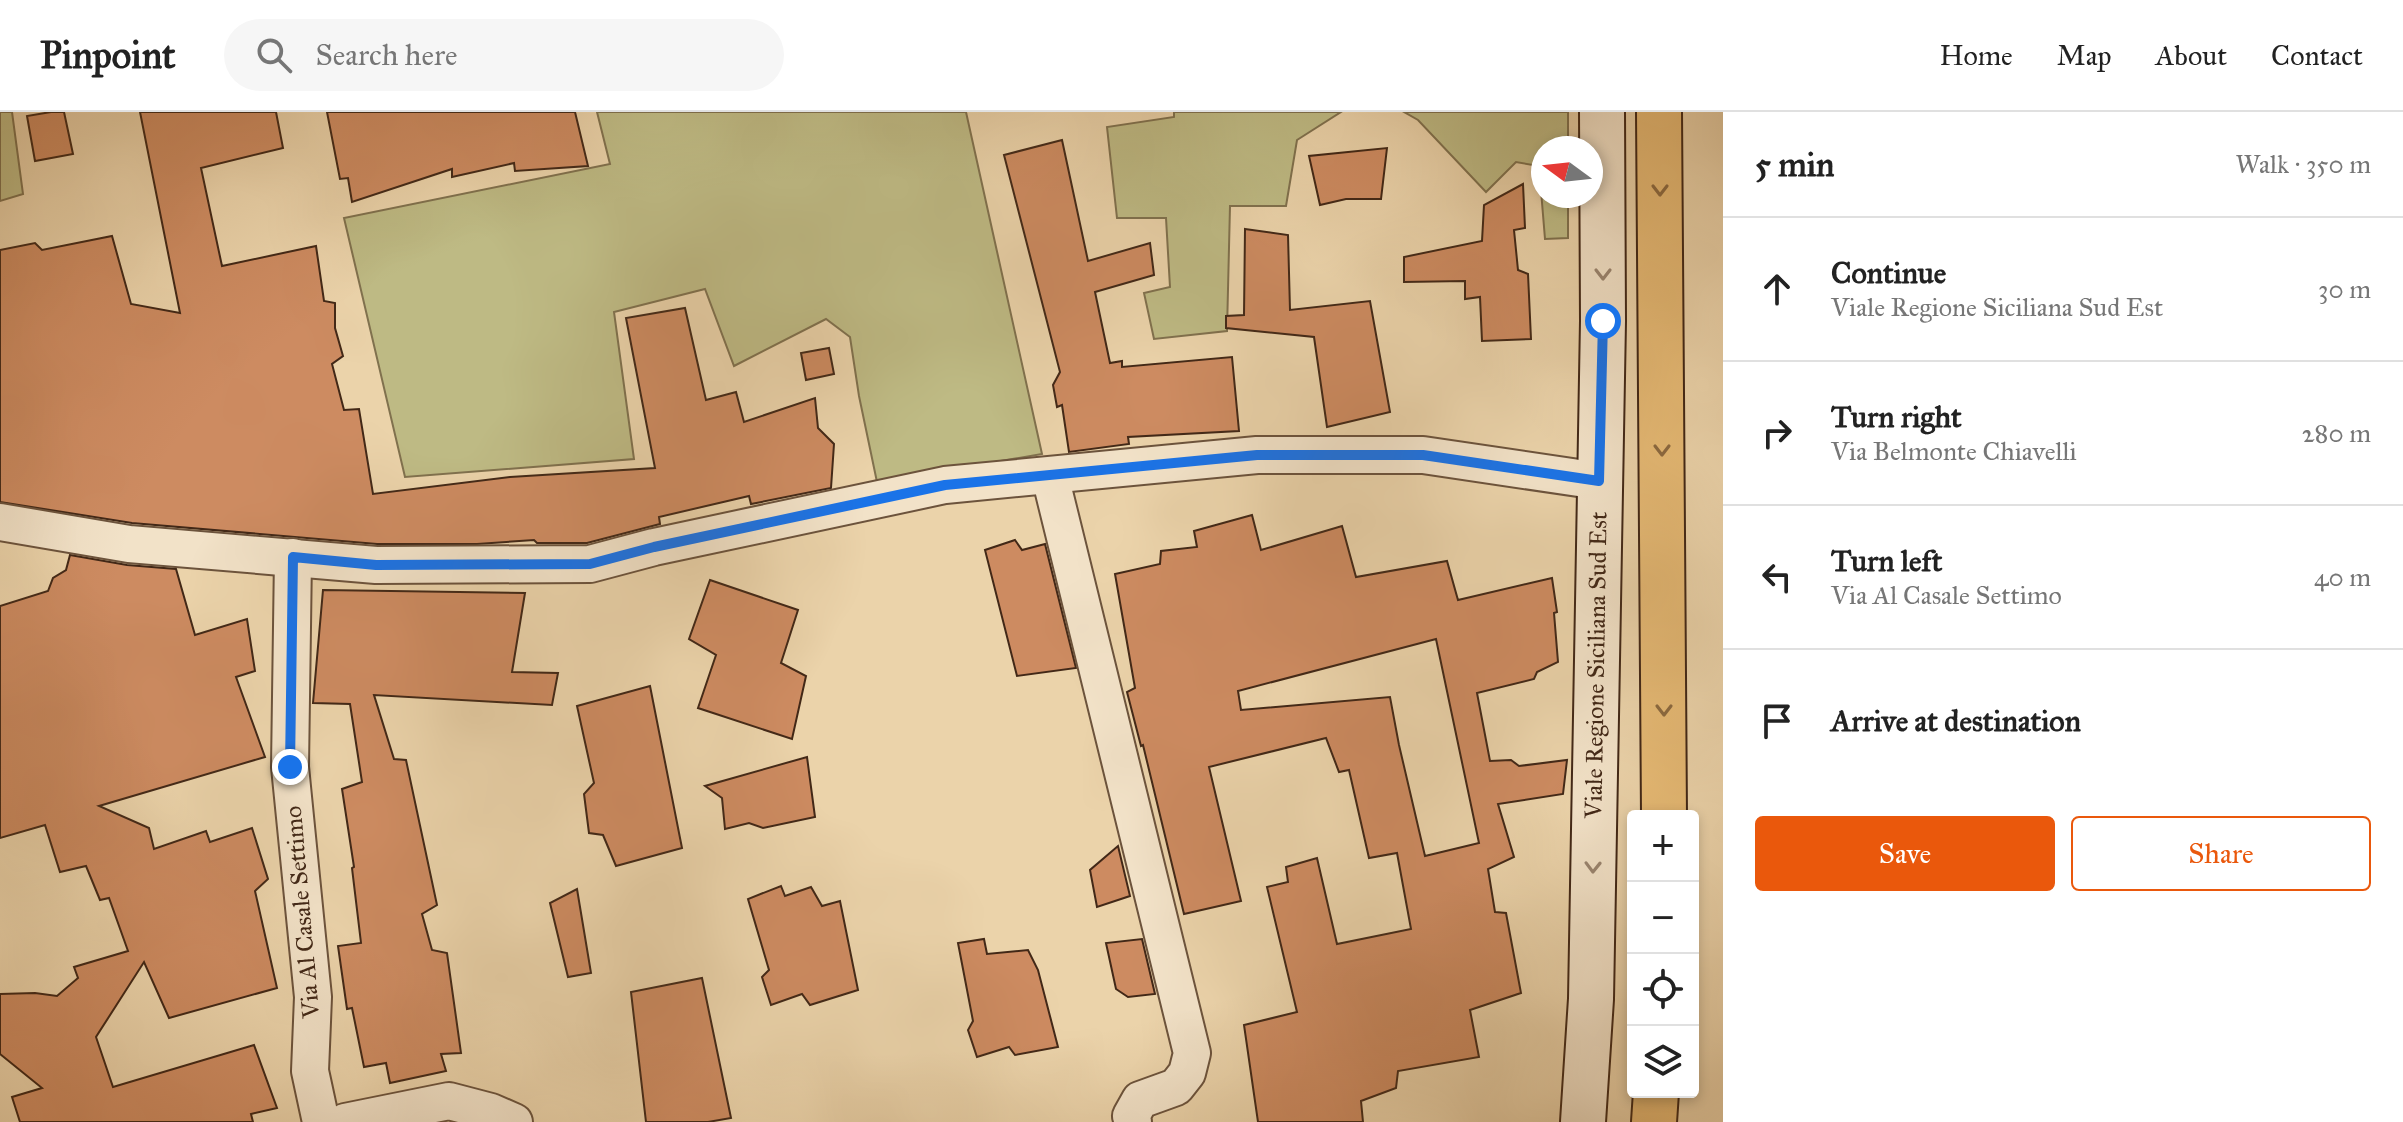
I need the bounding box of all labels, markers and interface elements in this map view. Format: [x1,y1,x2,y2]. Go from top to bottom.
search box [224,19,784,91]
text: Pinpoint [40,32,176,78]
icon: search [252,33,296,77]
text: Search here [316,37,457,73]
text: Home [1940,38,2013,73]
text: Map [2057,38,2111,73]
text: About [2155,38,2227,73]
text: Contact [2271,38,2363,73]
north arrow [1531,136,1603,208]
text: 5 min [1755,144,1834,185]
text: Walk · 350 m [2236,148,2371,180]
one-way arrow [1651,184,1669,197]
text: Continue [1831,255,1946,291]
icon: ahead [1755,267,1799,311]
one-way arrow [1594,268,1612,281]
text: 30 m [2318,273,2371,305]
text: Viale Regione Siciliana Sud Est [1831,291,2163,323]
route start [1585,303,1621,339]
text: Turn right [1831,399,1962,435]
icon: right [1755,411,1799,455]
text: 280 m [2302,417,2371,449]
text: Via Belmonte Chiavelli [1831,435,2077,467]
one-way arrow [1653,444,1671,457]
street label: Viale Regione Siciliana Sud Est [1578,511,1614,820]
text: Turn left [1831,543,1942,579]
icon: left [1755,555,1799,599]
text: 40 m [2314,561,2371,593]
text: Via Al Casale Settimo [1831,579,2062,611]
icon: arrive [1755,699,1799,743]
text: Arrive at destination [1831,703,2081,739]
one-way arrow [1655,704,1673,717]
route end [272,749,308,785]
street label: Via Al Casale Settimo [278,805,326,1020]
map controls [1627,810,1699,1098]
button: + [1627,810,1699,882]
button: Save [1755,816,2055,891]
button: Share [2071,816,2371,891]
one-way arrow [1584,861,1602,874]
button: − [1627,882,1699,954]
button: locate [1627,954,1699,1026]
button: layers [1627,1026,1699,1098]

